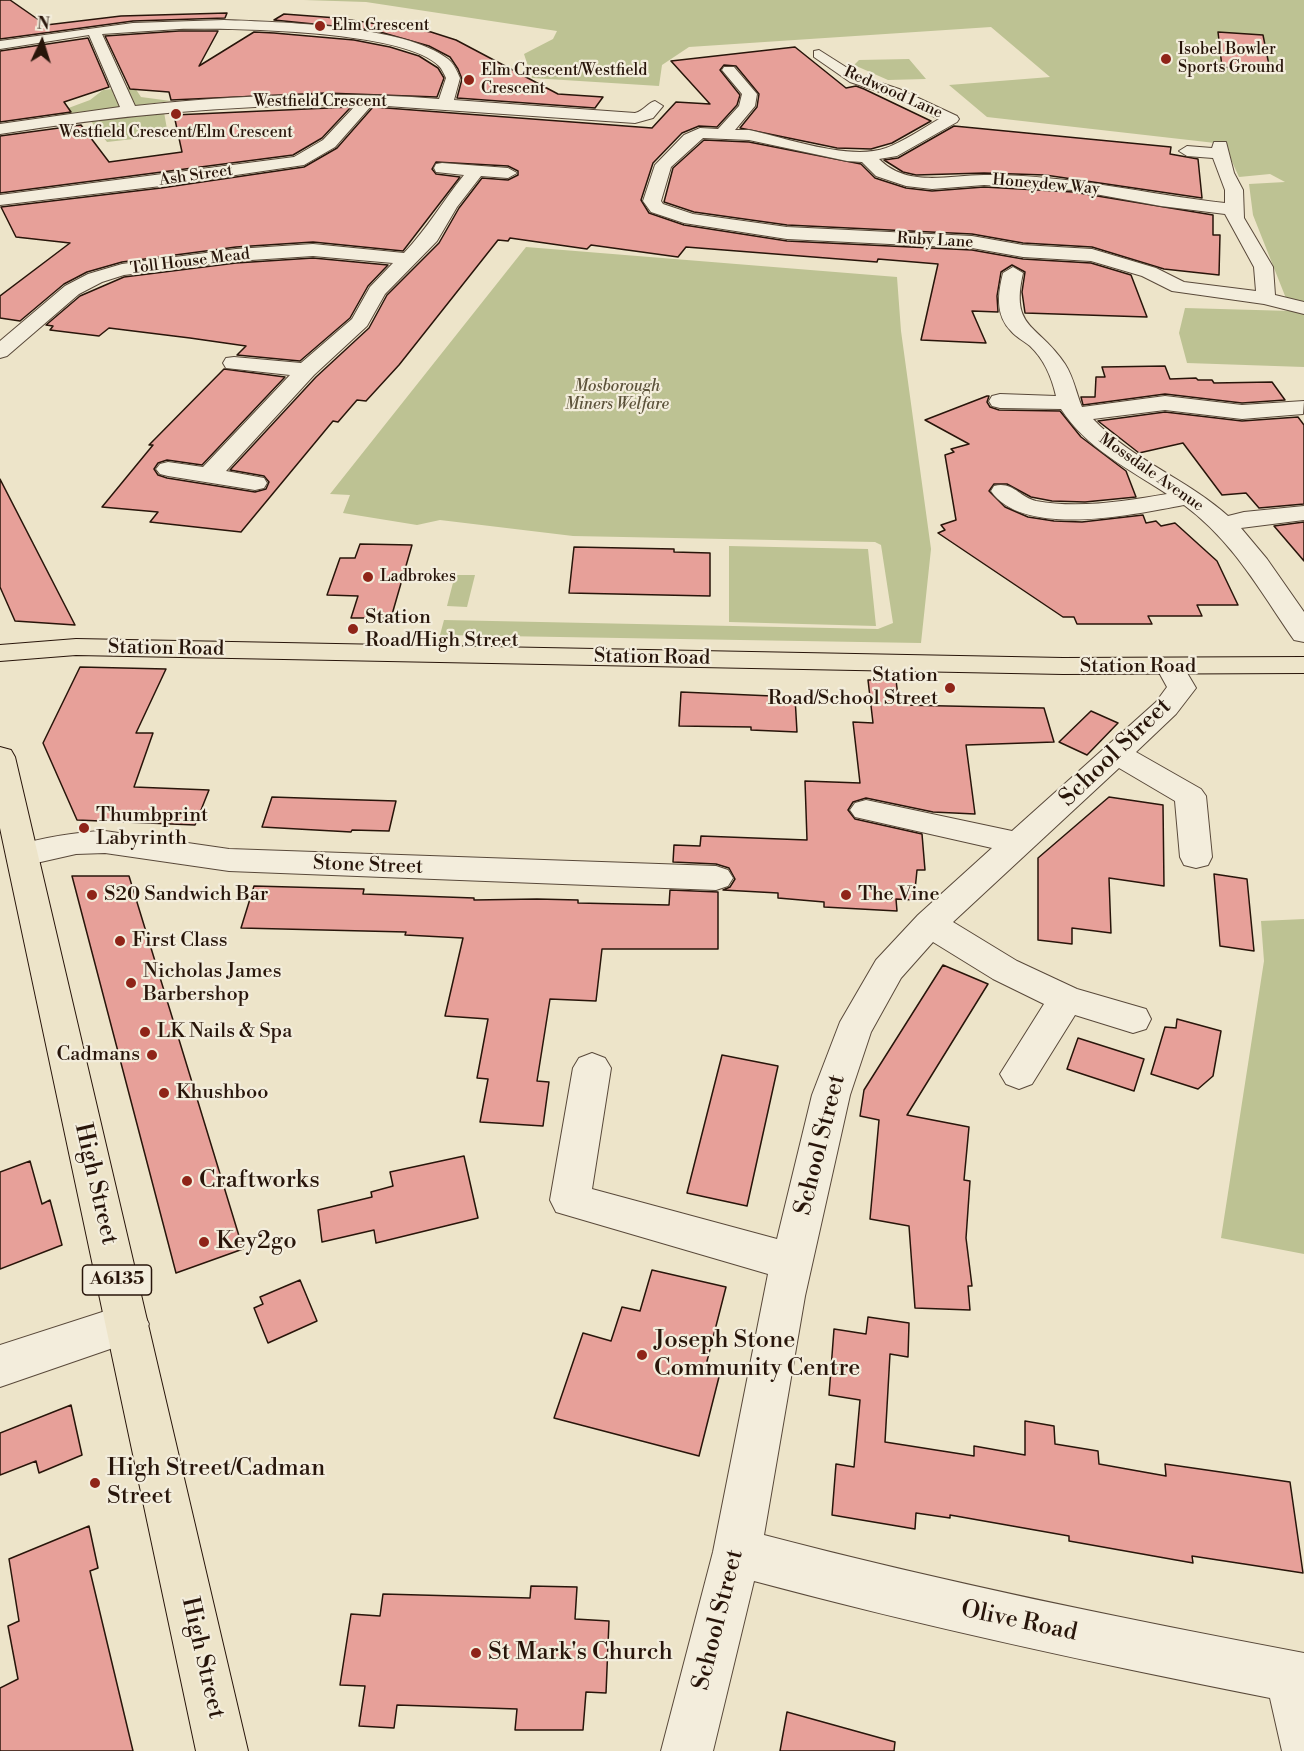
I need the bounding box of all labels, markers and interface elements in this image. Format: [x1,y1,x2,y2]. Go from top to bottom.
north arrow [12,12,72,72]
text: N [36,14,50,34]
place label: Elm Crescent [332,16,429,36]
marker: Elm Crescent [313,19,327,33]
place label: Isobel Bowler Sports Ground [1178,40,1284,78]
marker: Isobel Bowler Sports Ground [1159,52,1173,66]
place label: Elm Crescent/Westfield Crescent [481,61,647,99]
street label: Redwood Lane [841,63,945,123]
marker: Elm Crescent/Westfield Crescent [462,73,476,87]
street label: Westfield Crescent [253,92,387,112]
marker: Westfield Crescent/Elm Crescent [169,107,183,121]
place label: Westfield Crescent/Elm Crescent [59,123,293,143]
street label: Ash Street [158,161,234,191]
street label: Honeydew Way [992,171,1100,199]
street label: Ruby Lane [896,229,974,253]
street label: Toll House Mead [129,245,251,279]
park label: Mosborough Miners Welfare [565,377,669,415]
street label: Mossdale Avenue [1095,430,1207,516]
place label: Ladbrokes [380,567,456,587]
marker: Ladbrokes [361,570,375,584]
place label: Station Road/High Street [365,606,519,653]
marker: Station Road/High Street [346,622,360,636]
street label: Station Road [108,636,224,662]
street label: Station Road [594,645,710,671]
street label: Station Road [1080,655,1196,679]
place label: Station Road/School Street [768,664,938,711]
marker: Station Road/School Street [943,681,957,695]
street label: School Street [1054,693,1178,813]
place label: Thumbprint Labyrinth [96,804,208,851]
marker: Thumbprint Labyrinth [77,821,91,835]
street label: Stone Street [313,852,423,880]
place label: S20 Sandwich Bar [104,883,268,907]
place label: The Vine [858,883,940,907]
marker: S20 Sandwich Bar [85,888,99,902]
marker: The Vine [839,888,853,902]
place label: First Class [132,929,228,953]
marker: First Class [113,934,127,948]
place label: Nicholas James Barbershop [143,960,281,1007]
marker: Nicholas James Barbershop [124,976,138,990]
place label: LK Nails & Spa [157,1020,292,1044]
marker: LK Nails & Spa [138,1025,152,1039]
place label: Cadmans [56,1043,140,1067]
marker: Cadmans [145,1048,159,1062]
street label: School Street [790,1072,852,1218]
place label: Khushboo [176,1081,268,1105]
marker: Khushboo [157,1086,171,1100]
street label: High Street [67,1120,123,1248]
place label: Craftworks [199,1167,320,1195]
marker: Craftworks [180,1174,194,1188]
place label: Key2go [216,1228,297,1256]
marker: Key2go [197,1235,211,1249]
road number: A6135 [82,1265,152,1295]
place label: Joseph Stone Community Centre [654,1327,860,1383]
marker: Joseph Stone Community Centre [635,1348,649,1362]
place label: High Street/Cadman Street [107,1455,325,1511]
marker: High Street/Cadman Street [88,1476,102,1490]
street label: School Street [688,1547,750,1693]
street label: High Street [174,1594,230,1722]
street label: Olive Road [958,1596,1080,1648]
place label: St Mark's Church [488,1639,673,1667]
marker: St Mark's Church [469,1646,483,1660]

